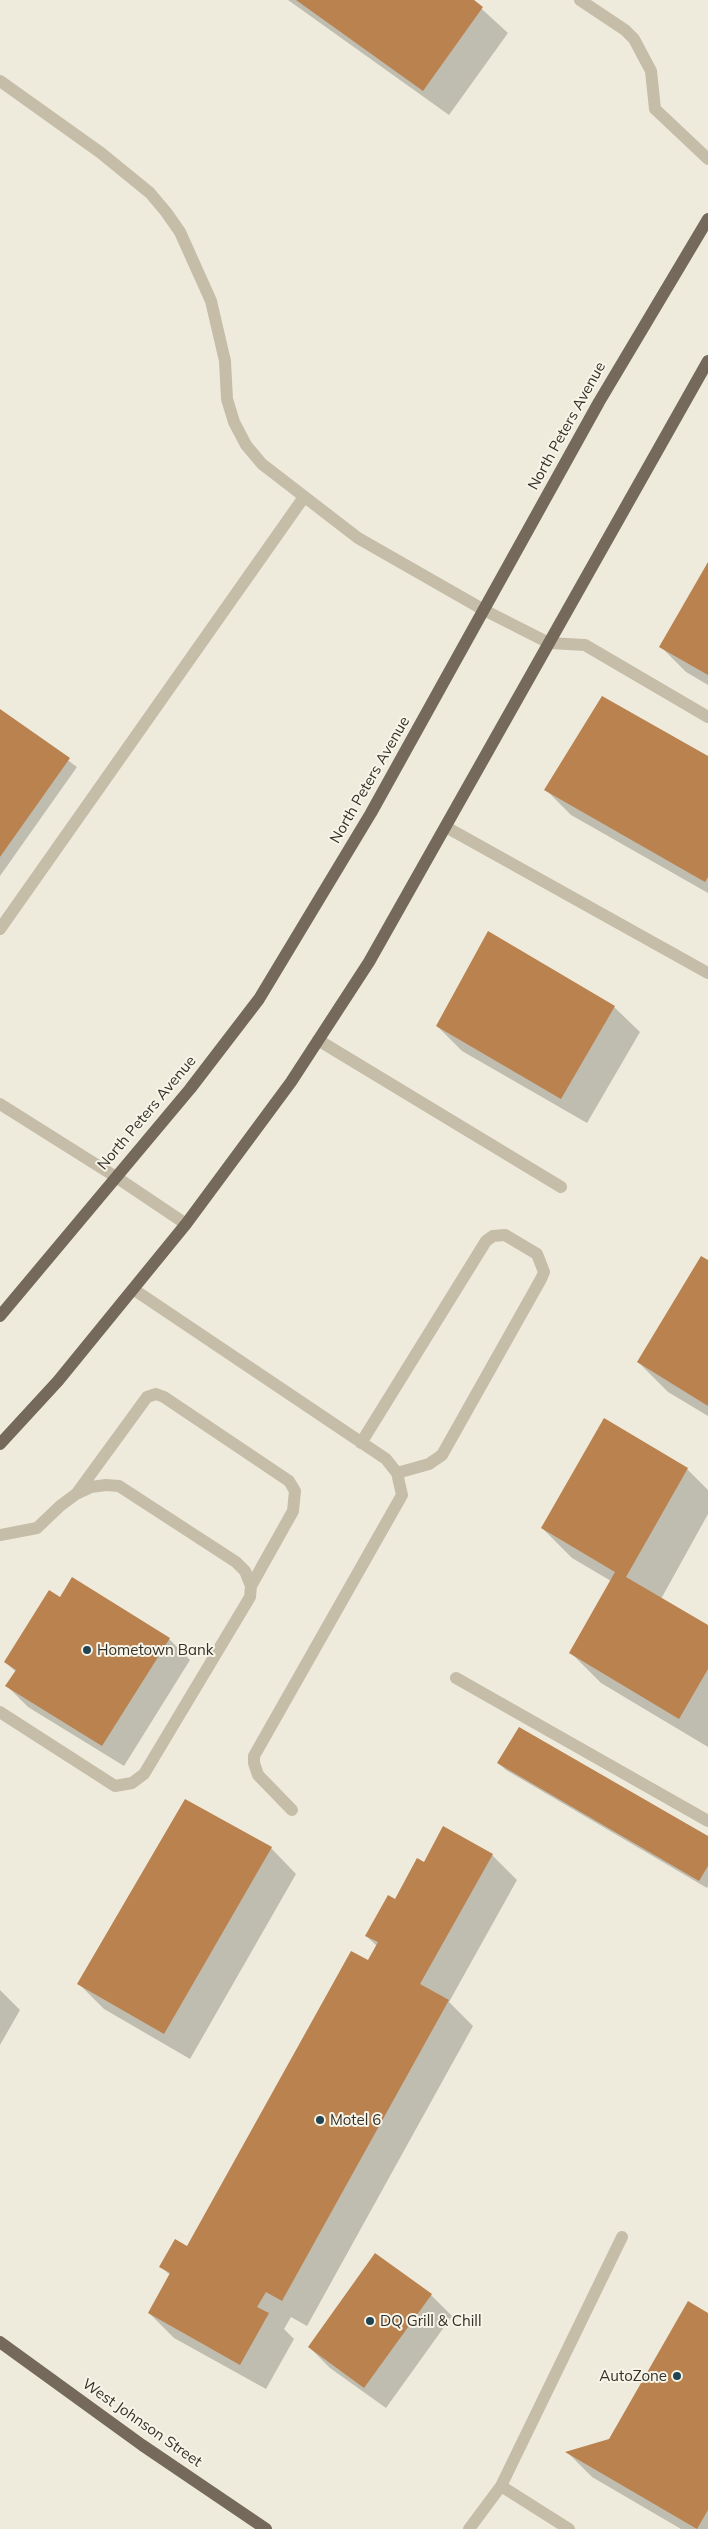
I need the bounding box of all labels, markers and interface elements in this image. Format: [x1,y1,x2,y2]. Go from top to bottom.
street label: North Peters Avenue [524,359,610,493]
street label: North Peters Avenue [326,713,414,847]
street label: North Peters Avenue [94,1052,200,1174]
place label: Hometown Bank [97,1641,213,1659]
marker: Hometown Bank [81,1644,93,1656]
place label: Motel 6 [330,2111,381,2129]
marker: Motel 6 [314,2114,326,2126]
place label: DQ Grill & Chill [380,2312,481,2330]
marker: DQ Grill & Chill [364,2315,376,2327]
place label: AutoZone [599,2367,667,2385]
marker: AutoZone [671,2370,683,2382]
street label: West Johnson Street [79,2375,205,2471]

